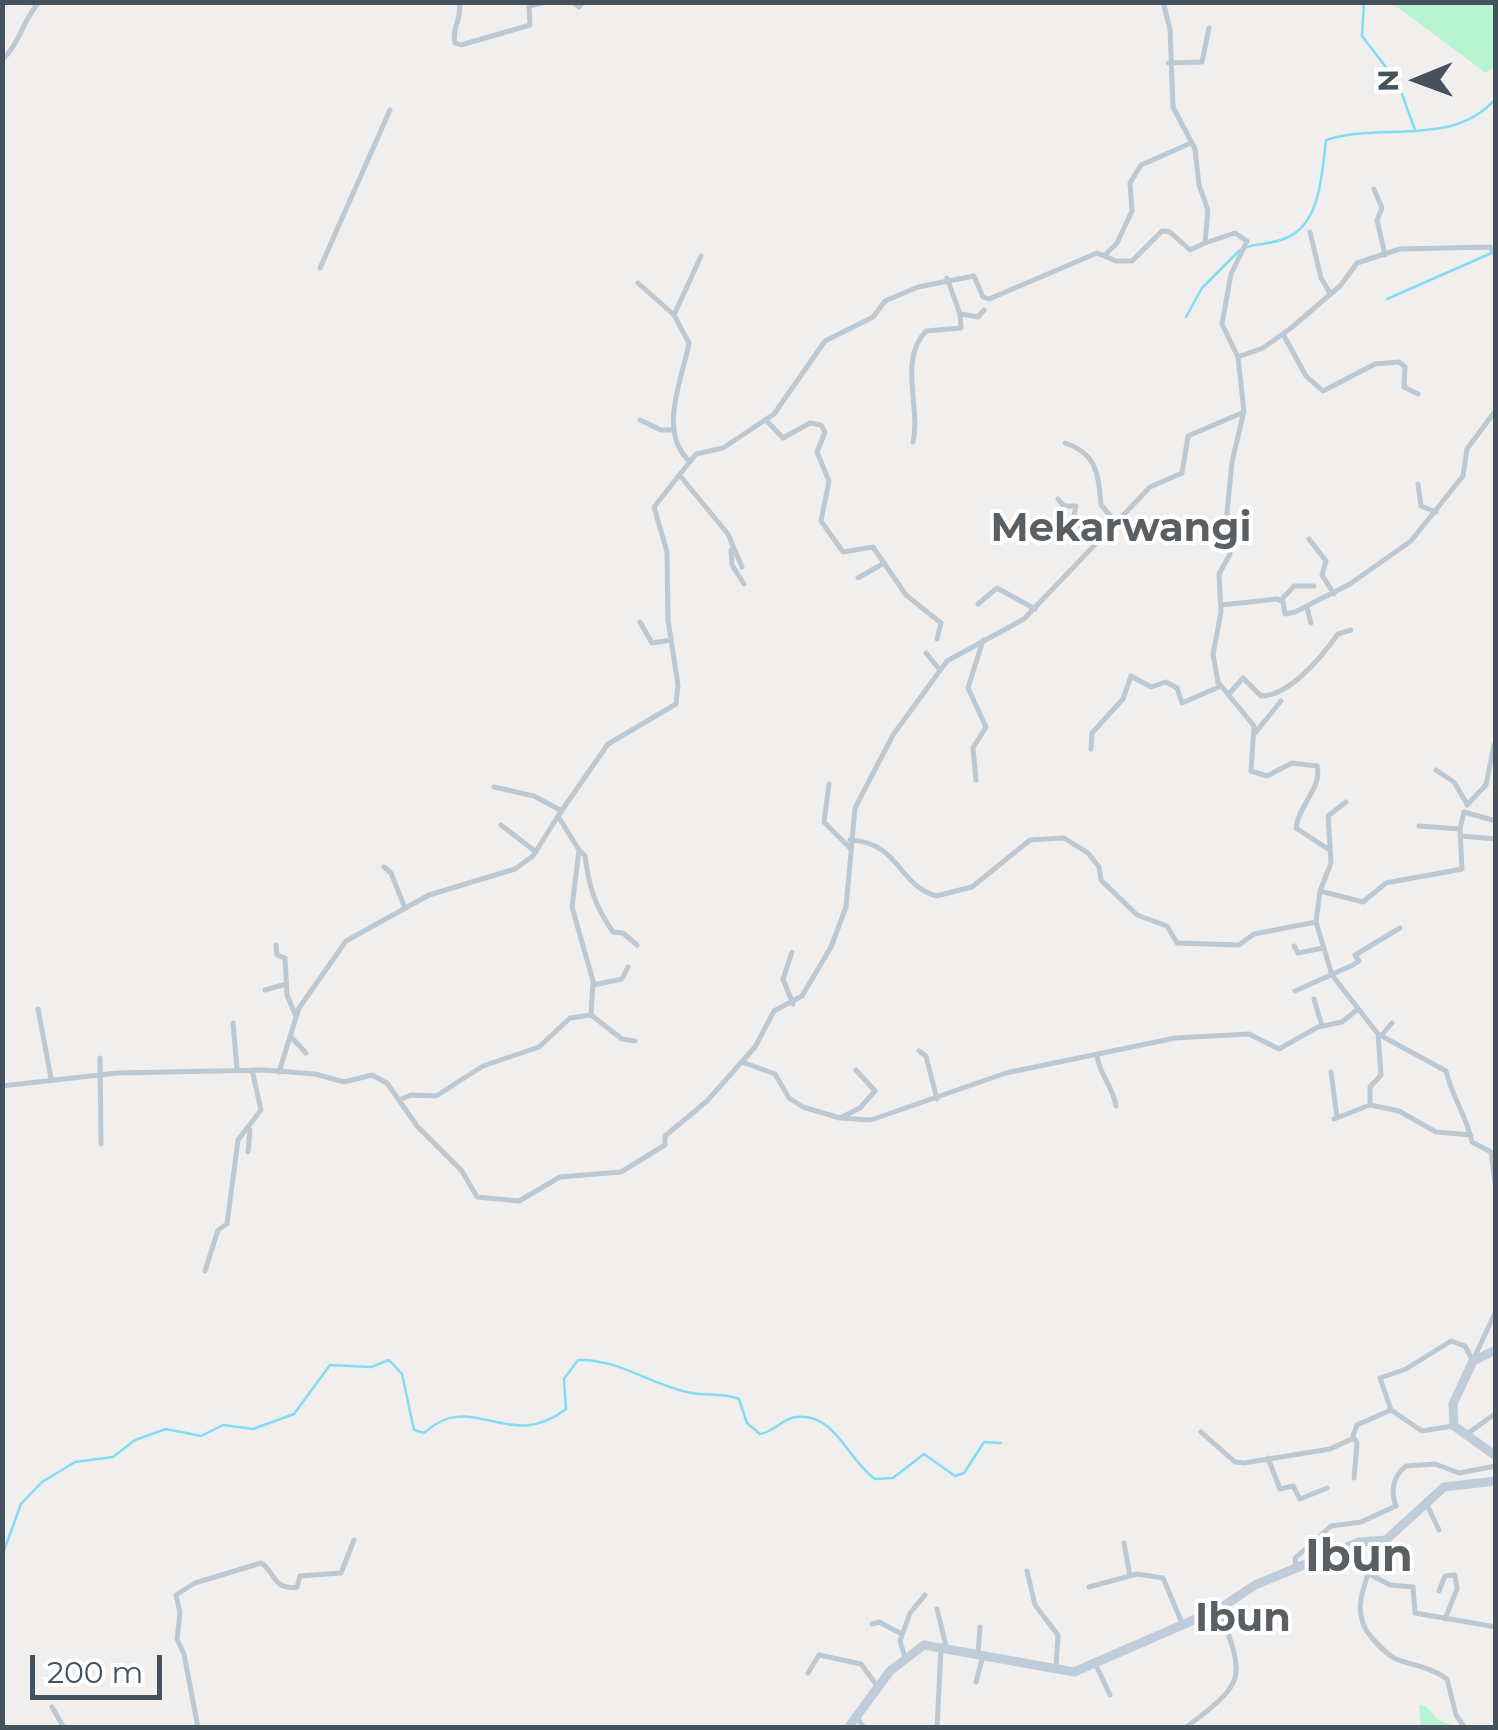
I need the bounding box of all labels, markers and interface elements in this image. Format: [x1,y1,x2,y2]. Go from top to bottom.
north arrow [1368,30,1468,130]
text: N [1371,69,1405,92]
district label: Mekarwangi [991,505,1251,553]
district label: Ibun [1305,1531,1413,1585]
district label: Ibun [1195,1595,1291,1643]
scale bar [35,1635,168,1697]
text: 200 m [47,1654,143,1691]

